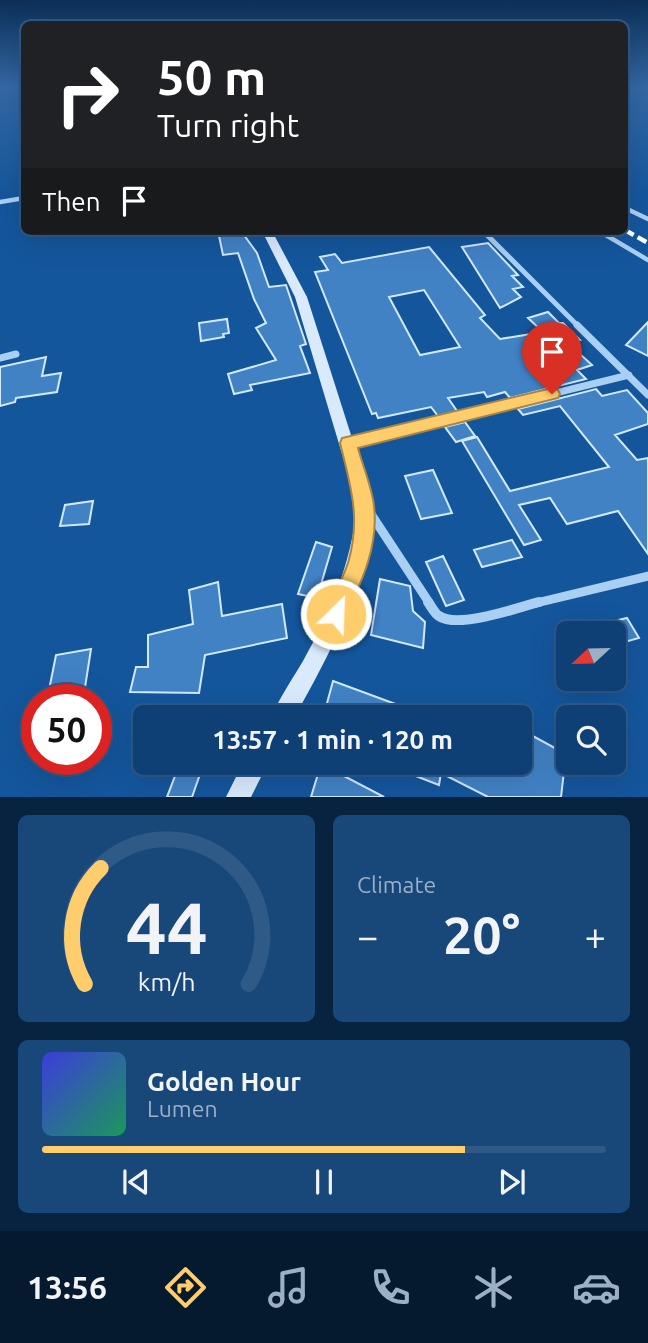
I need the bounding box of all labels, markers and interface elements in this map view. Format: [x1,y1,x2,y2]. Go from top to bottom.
icon: right [42,49,133,140]
text: 50 m [157,49,266,104]
text: Turn right [157,107,299,143]
icon: arrive [115,182,153,220]
text: Then [42,187,101,216]
pin [522,322,582,394]
icon: arrive [533,333,571,371]
position arrow [299,577,373,651]
north arrow [556,621,626,691]
map controls [556,621,626,775]
speed limit sign: 50 [21,684,112,775]
button: search [556,705,626,775]
text: 13:57 · 1 min · 120 m [212,725,453,754]
text: Climate [357,872,436,897]
text: 44 [125,887,208,969]
text: 20° [443,906,520,964]
text: − [357,915,378,957]
text: + [585,915,606,957]
text: km/h [138,968,195,996]
text: Golden Hour [147,1067,301,1096]
text: Lumen [147,1096,218,1121]
icon: previous [117,1163,155,1201]
icon: pause [305,1163,343,1201]
icon: next [493,1163,531,1201]
icon: directions [161,1263,210,1312]
icon: music [264,1263,313,1312]
icon: phone [366,1263,415,1312]
icon: climate [469,1263,518,1312]
icon: car [572,1263,621,1312]
text: 13:56 [27,1269,107,1305]

